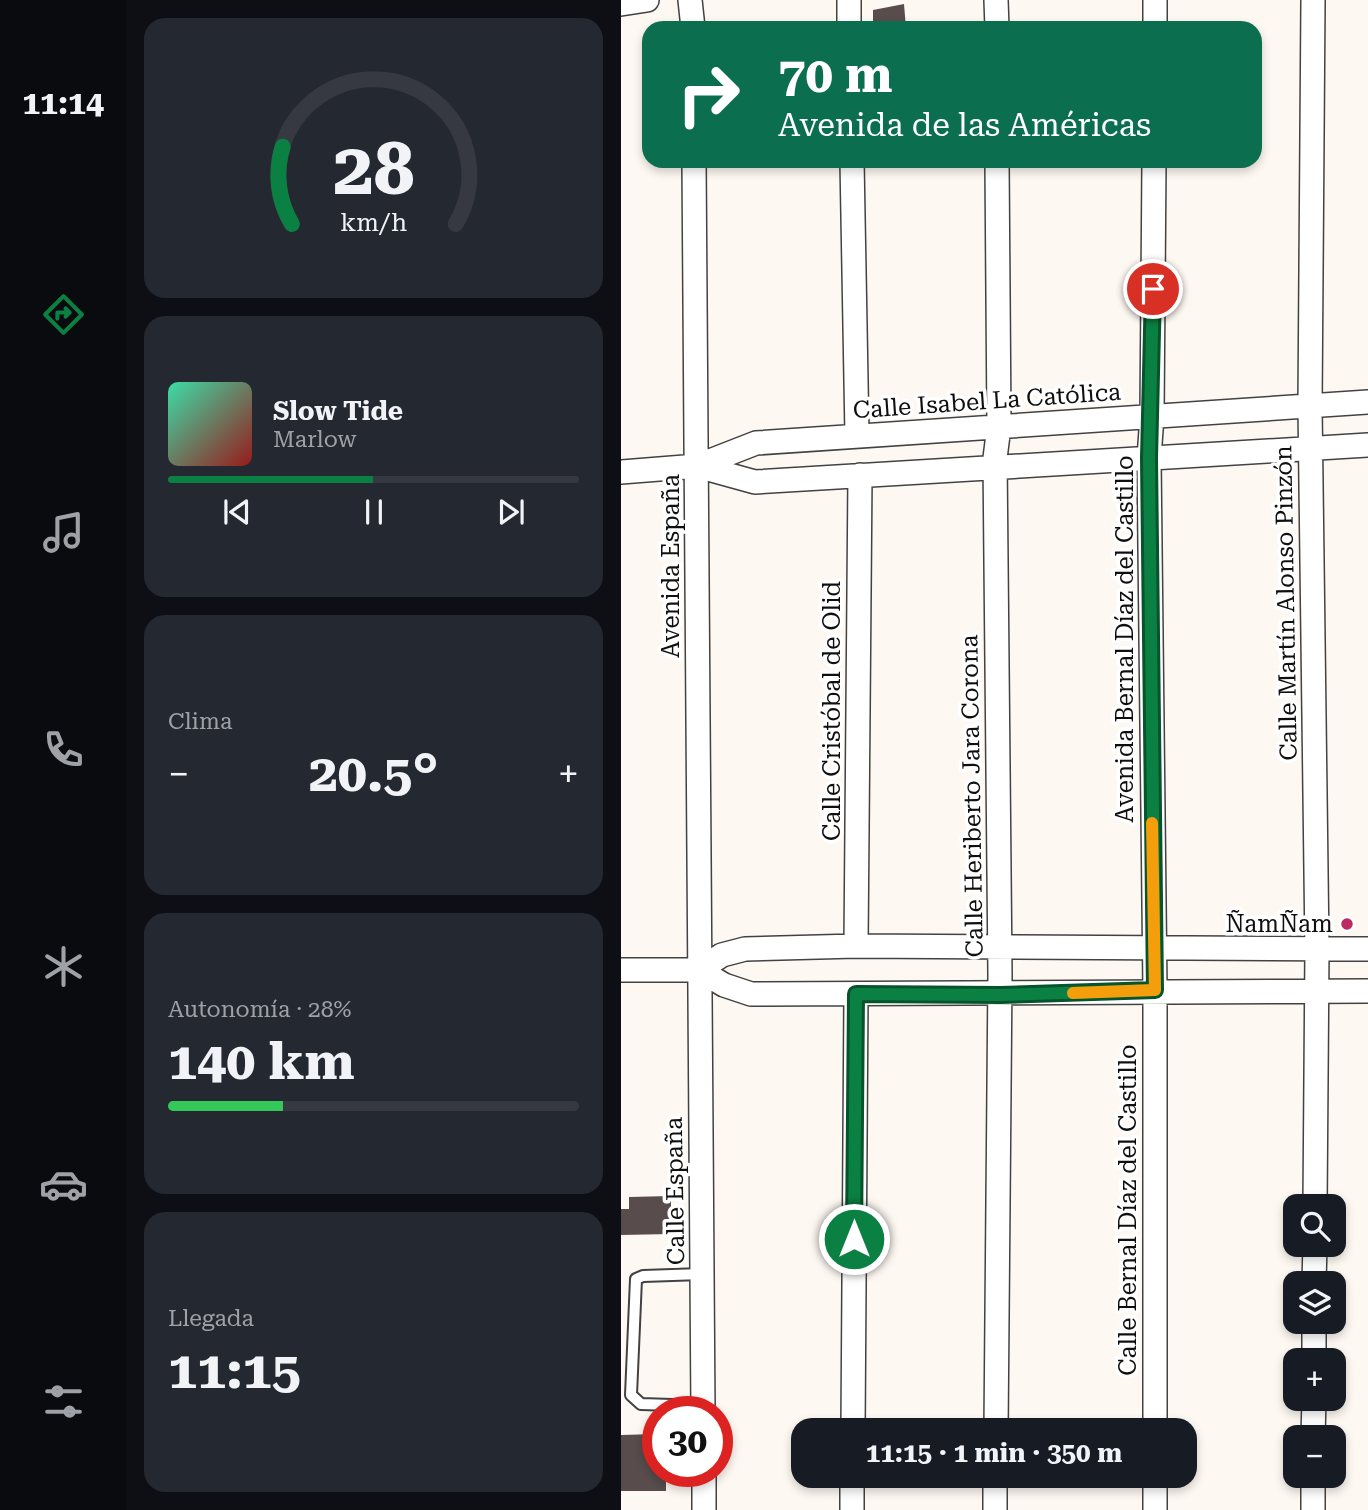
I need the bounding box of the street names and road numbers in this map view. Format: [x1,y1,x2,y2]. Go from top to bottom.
street label: Calle Isabel La Católica [852,378,1122,424]
street label: Calle Martín Alonso Pinzón [1269,445,1303,761]
street label: Avenida Bernal Díaz del Castillo [1111,455,1139,823]
street label: Avenida España [657,474,685,658]
street label: Calle Cristóbal de Olid [818,581,846,841]
street label: Calle Heriberto Jara Corona [955,634,989,958]
street label: Calle Bernal Díaz del Castillo [1114,1044,1142,1376]
street label: Calle España [660,1117,690,1265]

